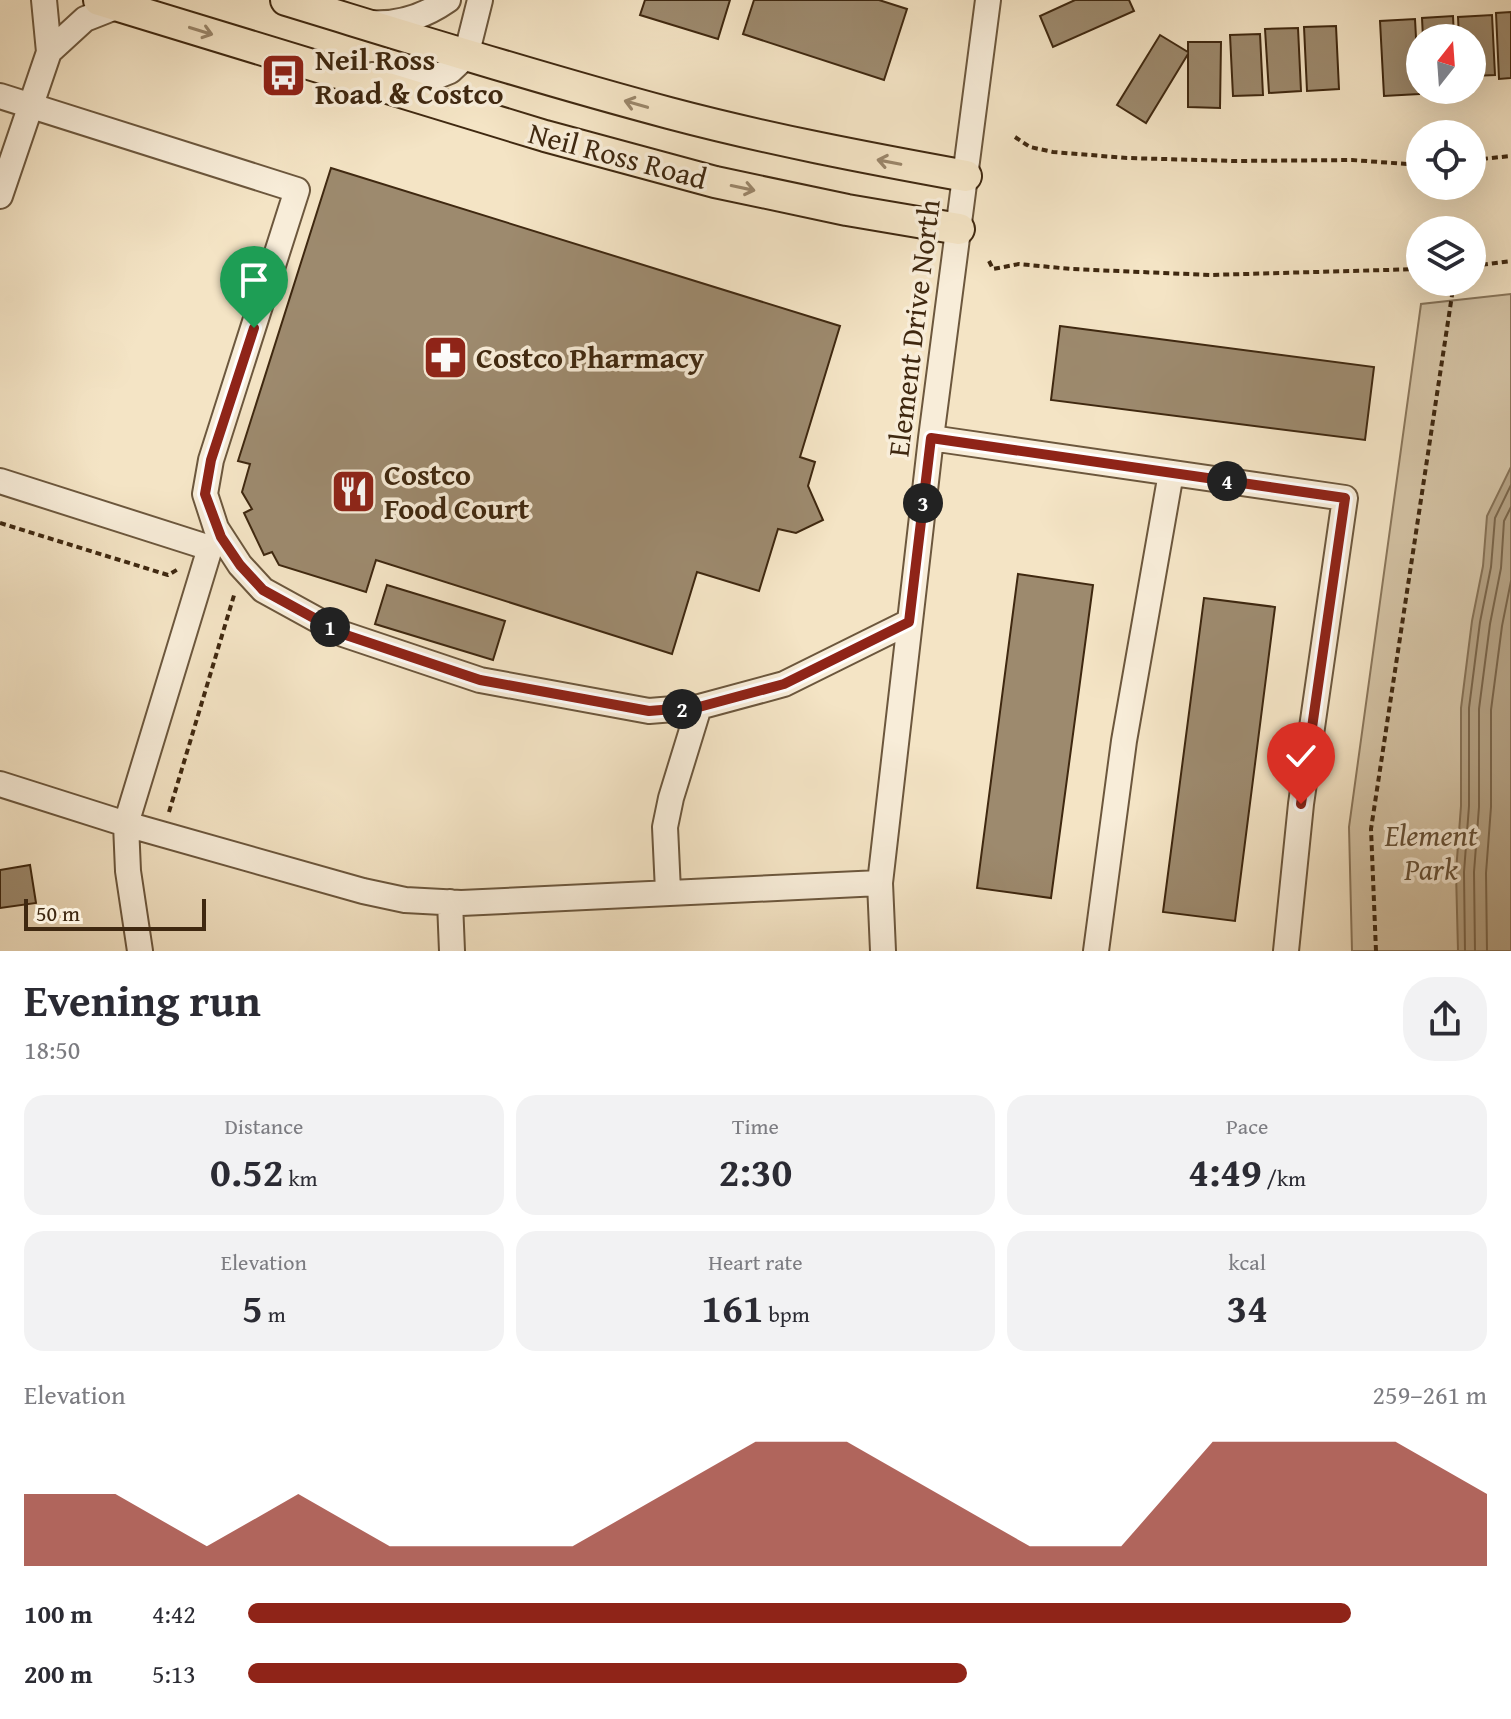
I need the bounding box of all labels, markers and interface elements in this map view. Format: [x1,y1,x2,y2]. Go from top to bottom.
one-way arrow [187,24,213,39]
north arrow [1406,24,1486,104]
map controls [1406,24,1486,296]
place label: Neil Ross Road & Costco [315,37,503,115]
bus stop icon: Neil Ross Road & Costco [260,52,308,100]
one-way arrow [623,96,649,111]
street label: Neil Ross Road [524,110,712,200]
button: locate [1406,120,1486,200]
one-way arrow [877,153,902,168]
one-way arrow [730,181,755,196]
street label: Element Drive North [875,197,951,459]
button: layers [1406,216,1486,296]
pin [220,246,288,328]
icon: arrive [232,258,276,302]
pharmacy icon: Costco Pharmacy [421,333,469,381]
place label: Costco Pharmacy [476,335,705,379]
place label: Costco Food Court [384,452,530,530]
pin: 4 [1207,461,1247,501]
text: 4 [1221,465,1233,497]
restaurant icon: Costco Food Court [329,467,377,515]
pin: 3 [903,483,943,523]
text: 3 [917,487,929,519]
pin: 1 [310,607,350,647]
text: 1 [324,611,336,643]
pin: 2 [662,689,702,729]
text: 2 [676,693,688,725]
pin [1267,722,1335,804]
icon: check [1279,734,1323,778]
park label: Element Park [1384,813,1478,891]
scale bar [24,895,206,931]
text: 50 m [36,897,80,929]
text: Evening run [24,968,261,1032]
button: share [1403,977,1487,1061]
text: 18:50 [24,1030,80,1069]
text: Distance [224,1110,303,1142]
text: Time [732,1110,779,1142]
text: Pace [1226,1110,1268,1142]
text: 0.52 [210,1142,284,1201]
text: 2:30 [719,1142,792,1201]
text: 4:49 [1188,1142,1262,1201]
text: km [284,1162,318,1194]
text: /km [1262,1162,1306,1194]
text: Elevation [221,1246,307,1278]
text: Heart rate [708,1246,803,1278]
text: kcal [1228,1246,1266,1278]
text: 5 [242,1278,263,1337]
text: 161 [701,1278,764,1337]
text: 34 [1226,1278,1268,1337]
text: m [263,1298,286,1330]
text: bpm [764,1298,810,1330]
text: Elevation [24,1375,126,1414]
text: 259–261 m [1373,1375,1487,1414]
text: 100 m [24,1594,92,1633]
text: 4:42 [152,1594,196,1633]
text: 200 m [24,1654,92,1693]
text: 5:13 [152,1654,196,1693]

